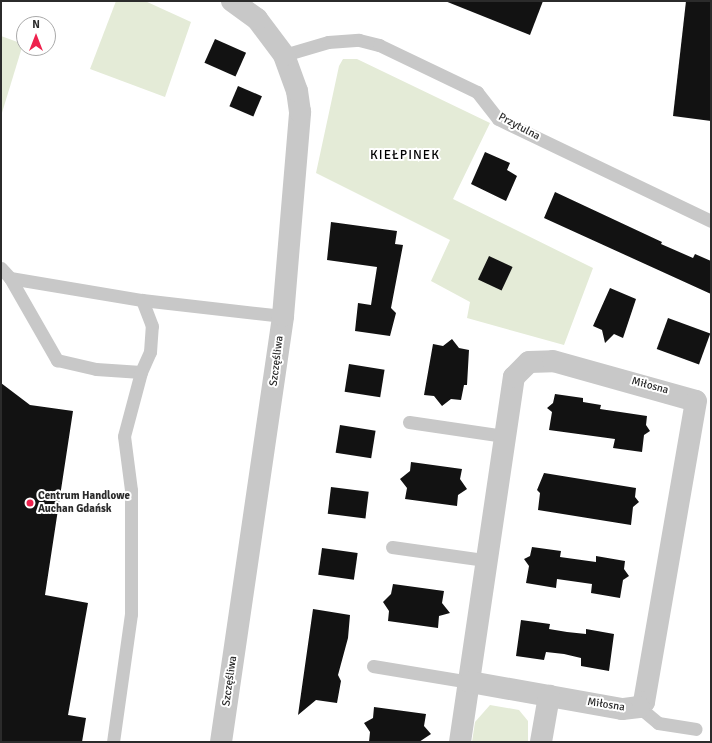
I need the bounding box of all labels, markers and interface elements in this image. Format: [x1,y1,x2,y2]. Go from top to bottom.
north arrow [16,16,56,56]
text: N [32,18,40,31]
street label: Przytulna [496,111,542,143]
district label: KIEŁPINEK [370,147,440,163]
street label: Szczęśliwa [267,335,287,387]
street label: Miłosna [630,375,670,397]
place label: Centrum Handlowe Auchan Gdańsk [38,490,130,516]
marker: Centrum Handlowe Auchan Gdańsk [25,498,35,508]
street label: Szczęśliwa [220,655,240,707]
street label: Miłosna [586,696,626,714]

